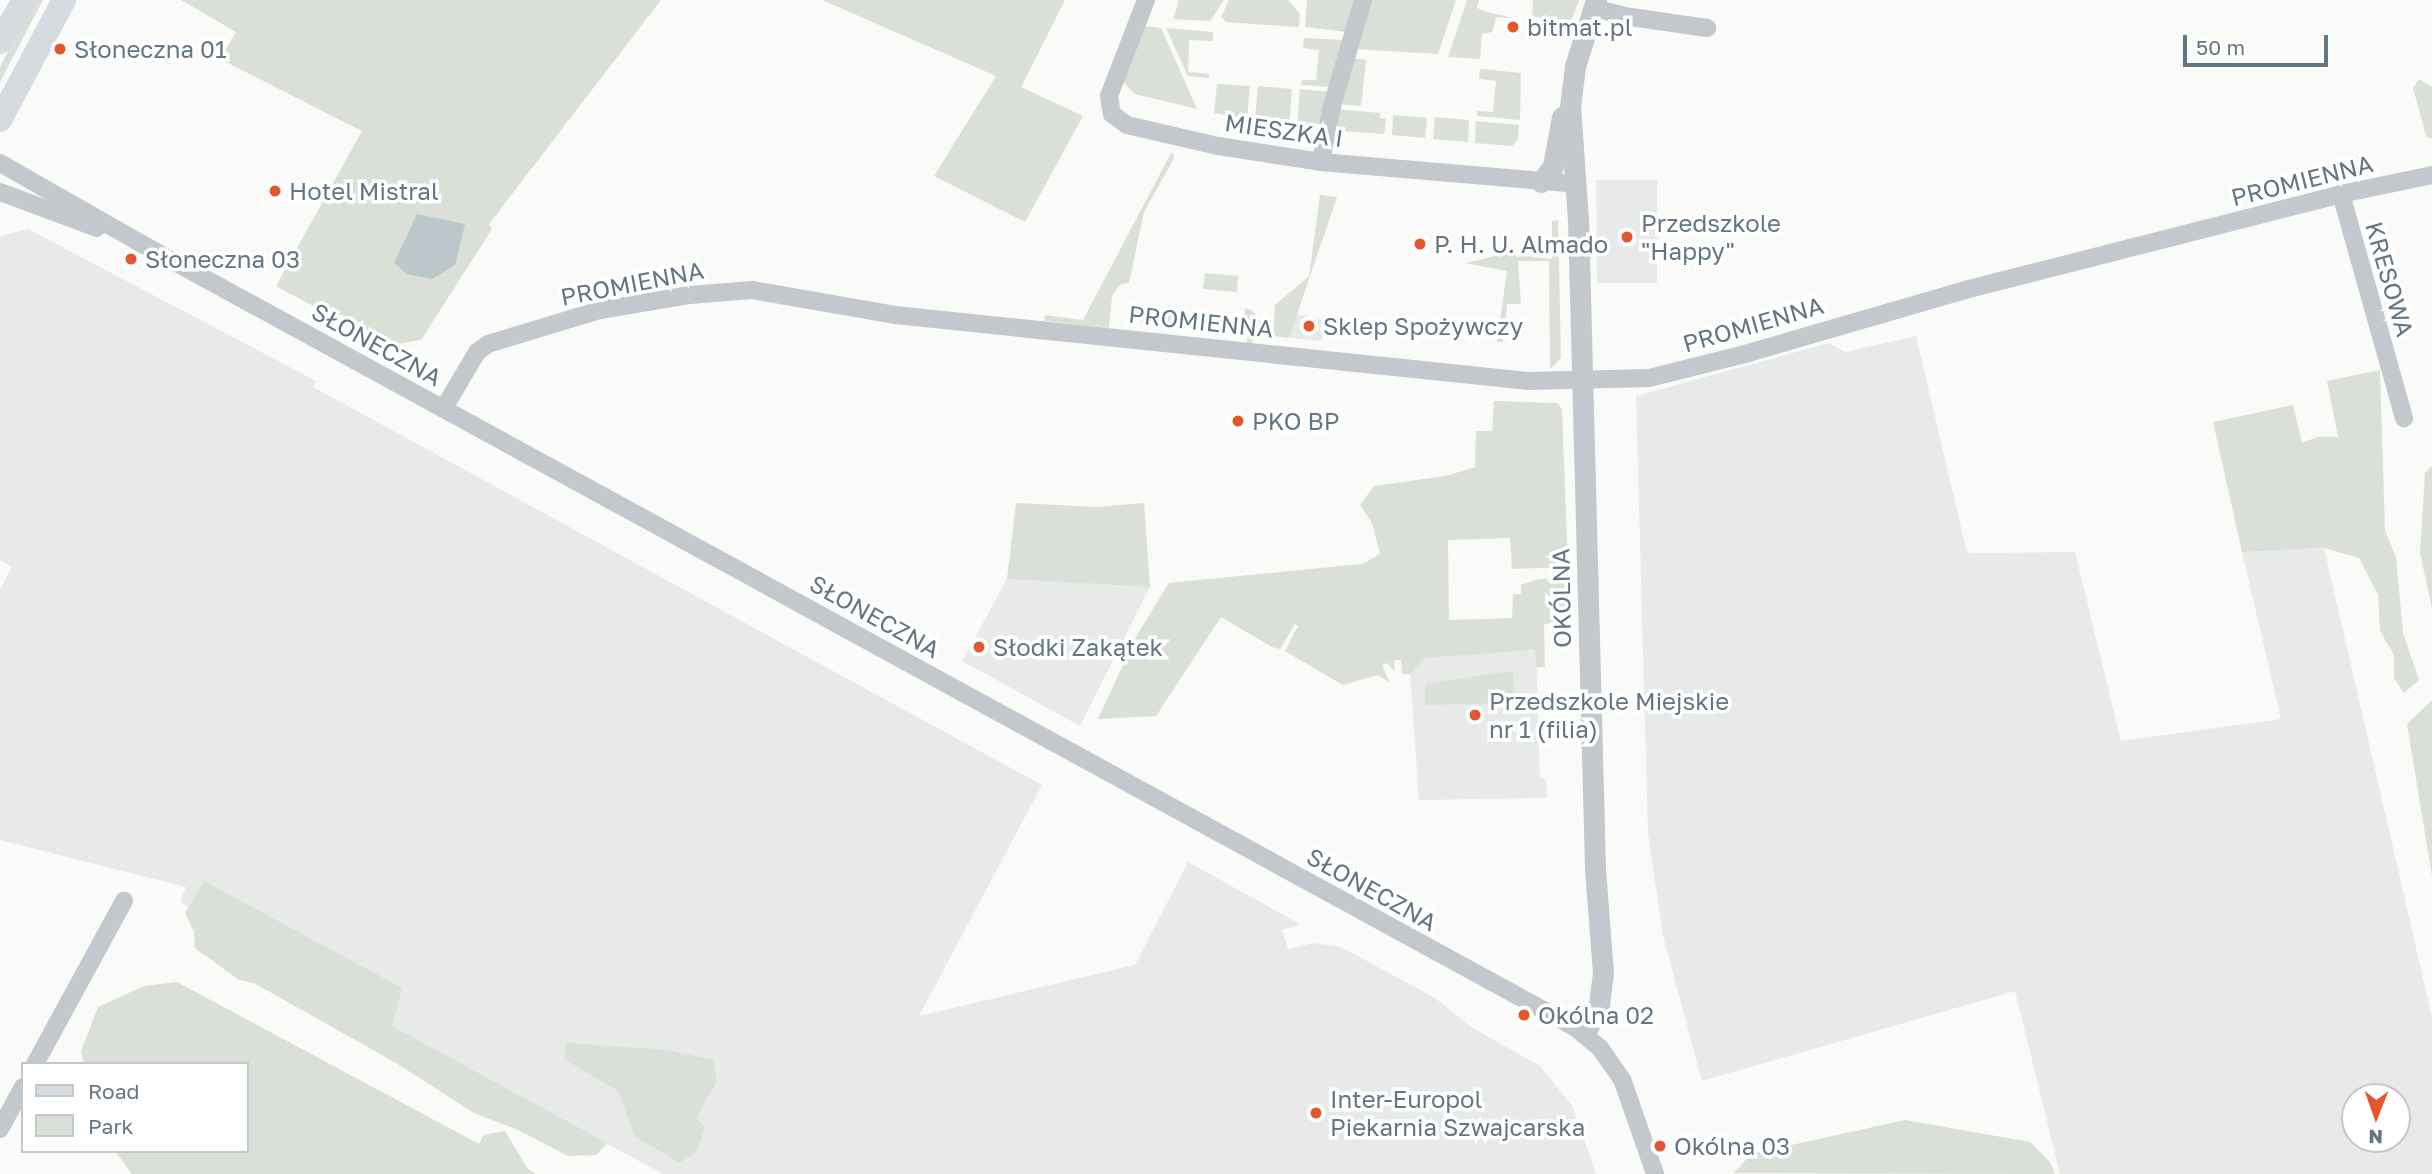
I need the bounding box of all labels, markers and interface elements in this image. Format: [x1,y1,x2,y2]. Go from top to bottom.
place label: bitmat.pl [1527,13,1632,41]
marker: bitmat.pl [1505,19,1521,35]
scale bar [2187,21,2332,65]
text: 50 m [2196,34,2245,60]
place label: Słoneczna 01 [74,35,227,63]
marker: Słoneczna 01 [52,41,68,57]
street label: MIESZKA I [1223,107,1345,153]
street label: PROMIENNA [2228,148,2376,212]
place label: Hotel Mistral [289,177,439,205]
marker: Hotel Mistral [267,183,283,199]
place label: Przedszkole "Happy" [1641,209,1781,265]
street label: KRESOWA [2360,218,2420,340]
marker: Przedszkole "Happy" [1619,229,1635,245]
place label: P. H. U. Almado [1434,230,1608,258]
marker: P. H. U. Almado [1412,236,1428,252]
place label: Słoneczna 03 [145,245,300,273]
marker: Słoneczna 03 [123,251,139,267]
street label: PROMIENNA [558,255,706,311]
street label: PROMIENNA [1679,290,1827,358]
street label: SŁONECZNA [307,296,447,392]
street label: PROMIENNA [1127,299,1275,343]
place label: Sklep Spożywczy [1323,312,1523,340]
marker: Sklep Spożywczy [1301,318,1317,334]
place label: PKO BP [1252,407,1339,435]
marker: PKO BP [1230,413,1246,429]
street label: OKÓLNA [1546,548,1576,648]
street label: SŁONECZNA [805,568,945,664]
place label: Słodki Zakątek [993,633,1163,661]
marker: Słodki Zakątek [971,639,987,655]
place label: Przedszkole Miejskie nr 1 (filia) [1489,687,1729,743]
marker: Przedszkole Miejskie nr 1 (filia) [1467,707,1483,723]
street label: SŁONECZNA [1302,841,1442,937]
place label: Okólna 02 [1538,1001,1654,1029]
marker: Okólna 02 [1516,1007,1532,1023]
legend [21,1062,248,1153]
text: Road [88,1078,139,1104]
north arrow [2341,1083,2411,1153]
place label: Inter-Europol Piekarnia Szwajcarska [1330,1085,1585,1141]
marker: Inter-Europol Piekarnia Szwajcarska [1308,1105,1324,1121]
text: Park [88,1113,133,1139]
text: N [2368,1126,2383,1149]
place label: Okólna 03 [1674,1132,1790,1160]
marker: Okólna 03 [1652,1138,1668,1154]

